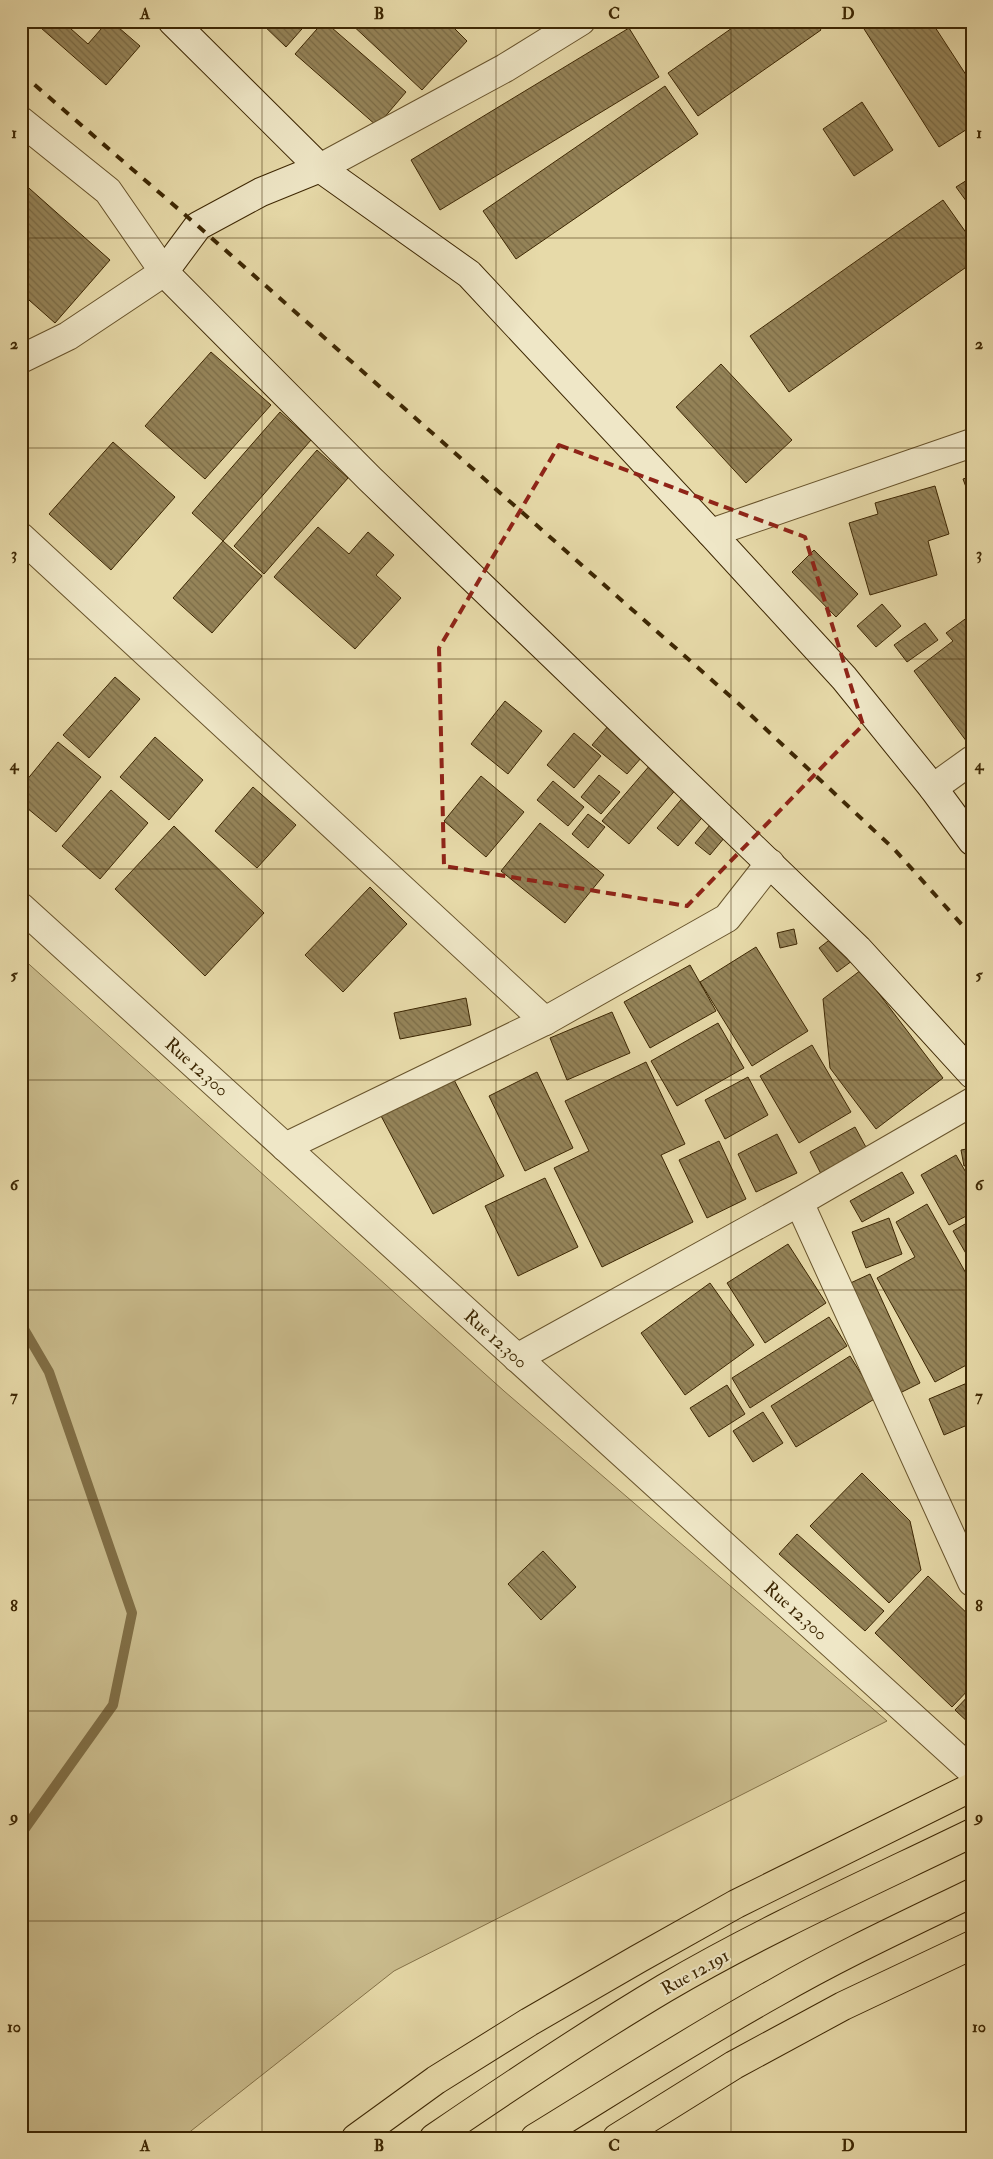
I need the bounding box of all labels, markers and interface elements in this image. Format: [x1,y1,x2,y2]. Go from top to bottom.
text: A [139,4,151,24]
text: B [374,4,384,24]
text: C [608,4,620,24]
text: D [841,4,855,24]
text: 1 [11,123,17,143]
text: 1 [976,123,982,143]
text: 2 [10,334,18,354]
text: 2 [975,334,983,354]
text: 3 [11,544,17,564]
text: 3 [976,544,982,564]
text: 4 [9,755,20,775]
text: 4 [974,755,985,775]
text: 5 [10,965,18,985]
text: 5 [975,965,983,985]
street label: Rue 12.300 [160,1033,233,1102]
text: 6 [10,1175,20,1195]
text: 6 [975,1175,985,1195]
street label: Rue 12.300 [459,1305,532,1374]
text: 7 [10,1386,18,1406]
text: 7 [975,1386,983,1406]
street label: Rue 12.300 [759,1577,832,1646]
text: 8 [10,1596,18,1616]
text: 8 [975,1596,983,1616]
text: 9 [8,1807,18,1827]
text: 9 [973,1807,983,1827]
street label: Rue 12.191 [657,1944,733,2001]
text: 10 [7,2017,21,2037]
text: 10 [972,2017,986,2037]
text: A [139,2136,151,2156]
text: B [374,2136,384,2156]
text: C [608,2136,620,2156]
text: D [841,2136,855,2156]

